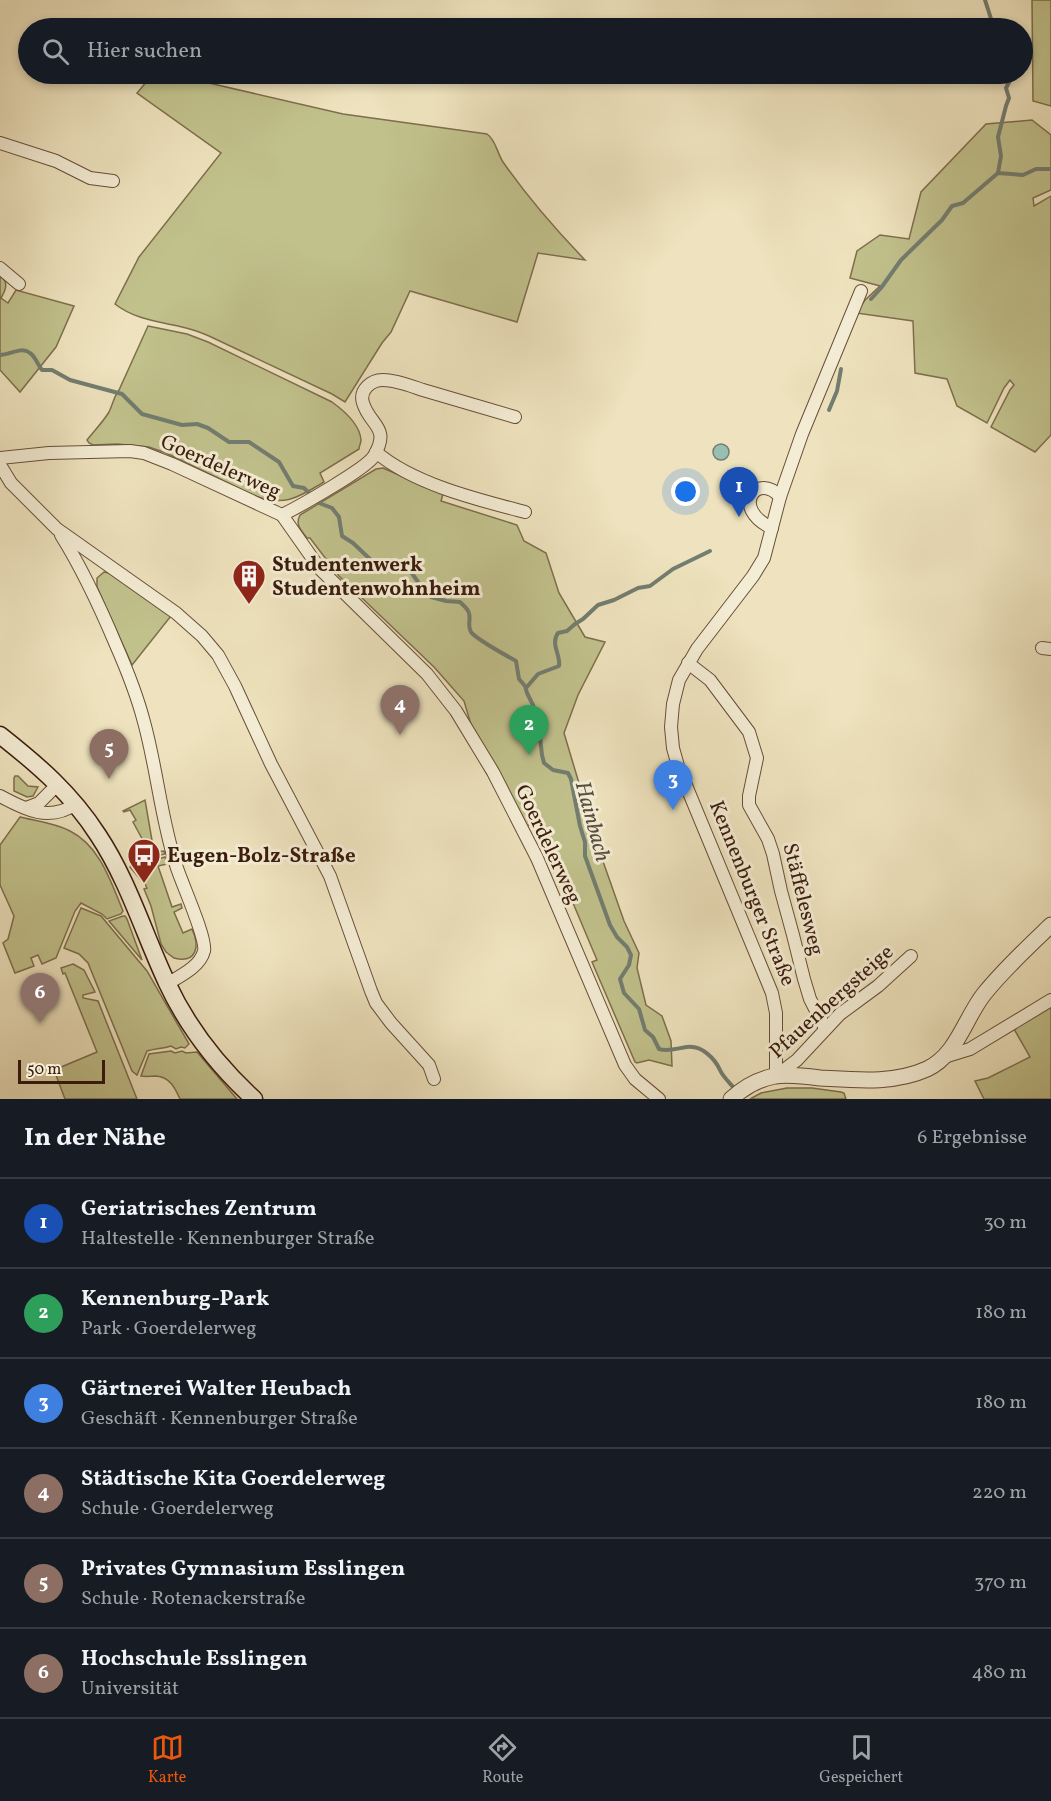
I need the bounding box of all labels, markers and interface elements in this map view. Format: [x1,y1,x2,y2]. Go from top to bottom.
search box [18,18,1033,84]
icon: search [39,35,72,68]
text: Hier suchen [87,36,202,67]
street label: Goerdelerweg [156,428,285,507]
pin: 1 [720,468,758,517]
your location [671,477,700,506]
place label: Studentenwerk Studentenwohnheim [272,551,480,604]
building icon: Studentenwerk Studentenwohnheim [231,558,267,605]
pin: 4 [380,686,420,735]
pin: 2 [510,706,548,755]
pin: 5 [90,730,128,779]
pin: 3 [654,760,692,810]
water label: Hainbach [566,778,617,865]
street label: Goerdelerweg [507,780,588,909]
street label: Kennenburger Straße [701,797,802,991]
bus stop icon: Eugen-Bolz-Straße [126,837,162,884]
street label: Stäffelesweg [775,840,831,959]
place label: Eugen-Bolz-Straße [167,842,356,871]
street label: Pfauenbergsteige [763,938,901,1066]
pin: 6 [20,974,60,1023]
scale bar [18,1057,105,1084]
text: 50 m [27,1059,61,1081]
text: In der Nähe [24,1120,166,1156]
text: 6 Ergebnisse [917,1124,1027,1152]
text: Geriatrisches Zentrum [81,1194,317,1225]
text: 1 [39,1209,48,1237]
text: 30 m [983,1209,1027,1237]
text: Haltestelle · Kennenburger Straße [81,1225,375,1253]
text: Kennenburg-Park [81,1284,269,1315]
text: 2 [38,1299,49,1327]
text: 180 m [975,1299,1027,1327]
text: Park · Goerdelerweg [81,1315,256,1343]
text: Gärtnerei Walter Heubach [81,1374,352,1405]
text: 3 [38,1389,49,1417]
text: 180 m [975,1389,1027,1417]
text: Geschäft · Kennenburger Straße [81,1405,358,1433]
text: Städtische Kita Goerdelerweg [81,1464,385,1495]
text: 4 [37,1479,50,1507]
text: 220 m [972,1479,1027,1507]
text: Schule · Goerdelerweg [81,1495,274,1523]
text: Privates Gymnasium Esslingen [81,1554,405,1585]
text: 5 [39,1569,48,1597]
text: 370 m [974,1569,1027,1597]
text: Schule · Rotenackerstraße [81,1585,305,1613]
text: Hochschule Esslingen [81,1644,307,1675]
text: 6 [38,1659,49,1687]
text: 480 m [972,1659,1027,1687]
text: Universität [81,1675,179,1703]
tab: Karte [148,1731,186,1789]
tab: Route [482,1731,523,1789]
tab: Gespeichert [819,1731,903,1789]

